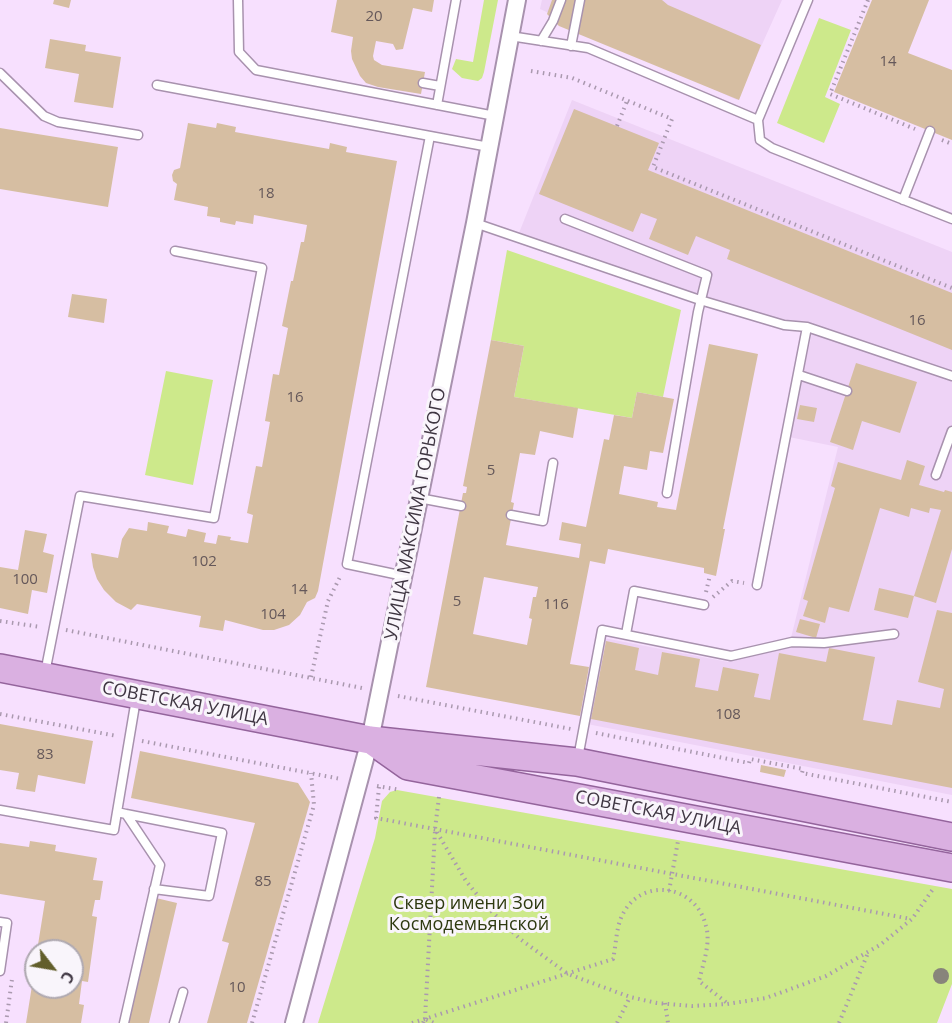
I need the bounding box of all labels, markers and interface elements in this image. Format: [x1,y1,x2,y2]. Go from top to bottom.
house number: 20 [365,8,383,26]
house number: 14 [879,53,897,71]
house number: 18 [257,185,275,203]
house number: 16 [908,312,926,330]
street label: УЛИЦА МАКСИМА ГОРЬКОГО [381,386,451,642]
house number: 16 [286,389,304,407]
house number: 5 [487,462,495,480]
house number: 102 [191,553,217,571]
house number: 100 [12,571,38,589]
house number: 14 [290,581,308,599]
house number: 5 [453,593,461,611]
house number: 116 [543,596,569,614]
house number: 104 [260,606,286,624]
street label: СОВЕТСКАЯ УЛИЦА [100,677,270,731]
house number: 108 [715,706,741,724]
house number: 83 [36,746,54,764]
street label: СОВЕТСКАЯ УЛИЦА [573,786,743,840]
house number: 85 [254,873,272,891]
park label: Cквер имени Зои Космодемьянской [389,893,549,936]
north arrow [24,939,84,999]
text: С [56,967,80,987]
house number: 10 [228,979,246,997]

